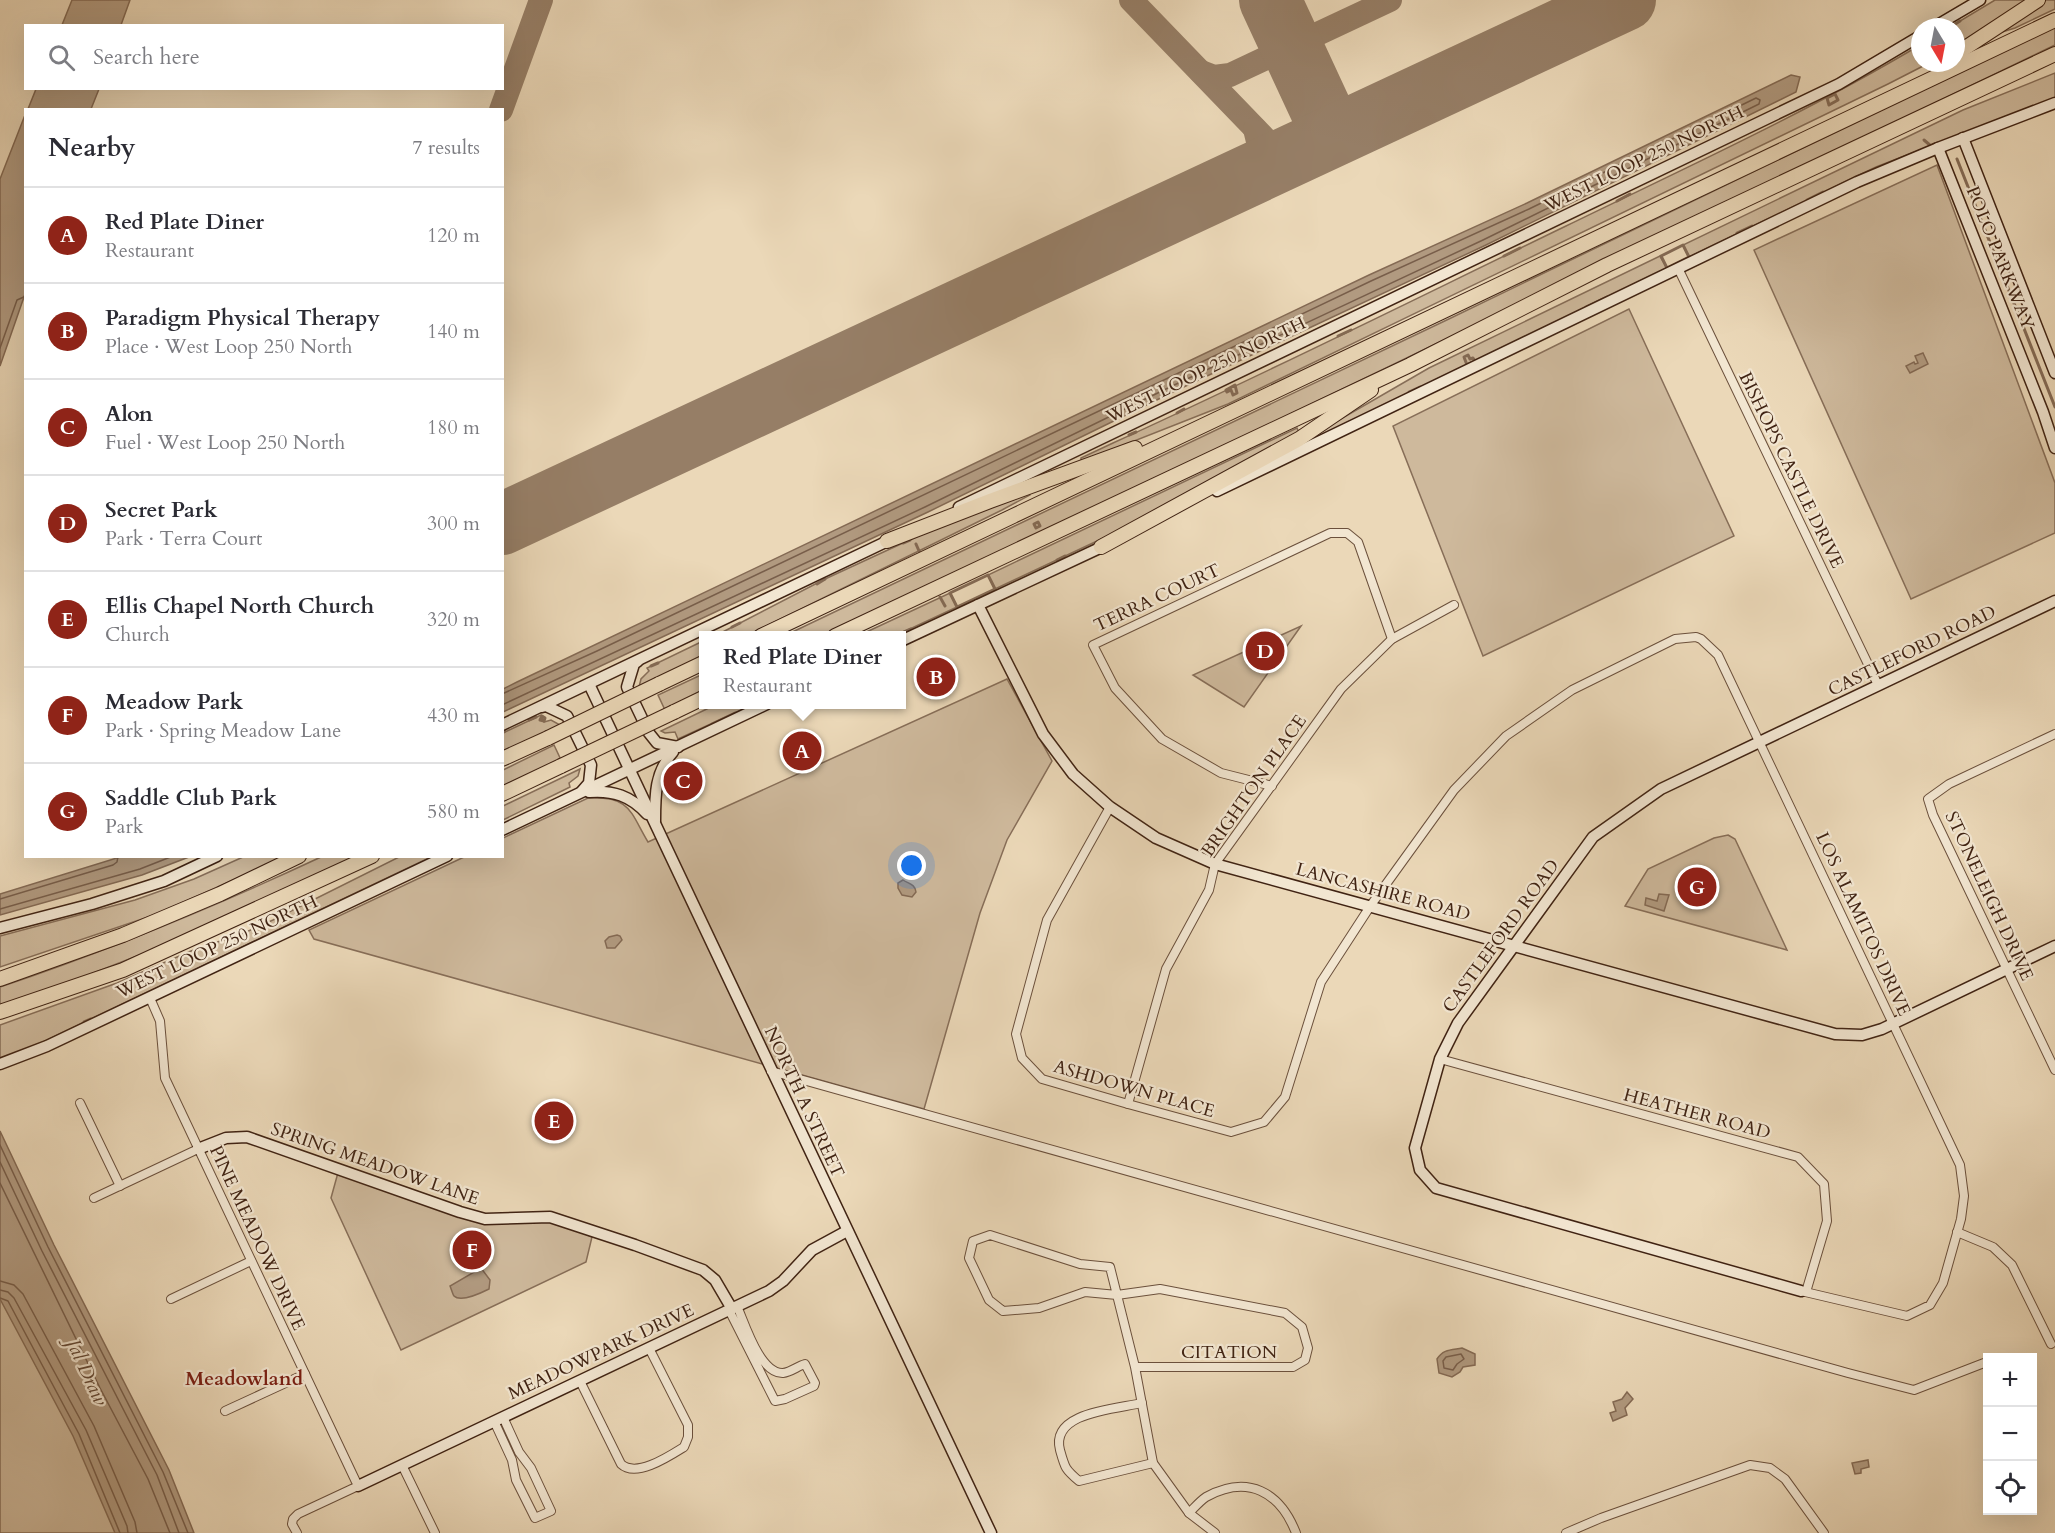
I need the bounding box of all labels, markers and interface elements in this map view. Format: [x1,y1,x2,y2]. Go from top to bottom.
north arrow [1911,18,1965,72]
search box [24,24,504,90]
icon: search [45,41,78,74]
text: Search here [93,42,200,72]
street label: WEST LOOP 250 NORTH [1539,100,1748,219]
text: Nearby [48,130,136,165]
text: 7 results [412,134,480,161]
street label: POLO PARKWAY [1960,182,2040,334]
text: Red Plate Diner [105,207,264,237]
text: A [60,222,75,249]
text: 120 m [427,222,480,249]
text: Restaurant [105,237,194,264]
text: Paradigm Physical Therapy [105,303,380,333]
street label: WEST LOOP 250 NORTH [1101,311,1310,430]
text: B [60,318,75,345]
text: 140 m [427,318,480,345]
text: Place · West Loop 250 North [105,333,352,360]
street label: BISHOPS CASTLE DRIVE [1732,368,1850,572]
text: Alon [105,399,153,429]
text: C [60,414,75,441]
text: 180 m [427,414,480,441]
text: Fuel · West Loop 250 North [105,429,345,456]
text: Secret Park [105,495,217,525]
text: D [59,510,76,537]
text: 300 m [427,510,480,537]
text: Park · Terra Court [105,525,262,552]
street label: TERRA COURT [1090,558,1224,638]
text: Ellis Chapel North Church [105,591,374,621]
street label: CASTLEFORD ROAD [1824,599,2000,703]
text: E [61,606,74,633]
text: 320 m [427,606,480,633]
text: Church [105,621,170,648]
pin: D [1246,628,1284,674]
popup [699,631,906,709]
text: Red Plate Diner [723,642,882,672]
pin: B [916,654,956,700]
text: Restaurant [723,672,812,699]
text: Meadow Park [105,687,243,717]
text: F [62,702,73,729]
text: 430 m [427,702,480,729]
street label: BRIGHTON PLACE [1195,710,1313,862]
text: Park · Spring Meadow Lane [105,717,341,744]
pin: A [782,728,822,774]
pin: C [664,758,702,804]
text: Saddle Club Park [105,783,277,813]
text: G [59,798,76,825]
text: 580 m [427,798,480,825]
street label: STONELEIGH DRIVE [1939,807,2039,985]
text: Park [105,813,143,840]
street label: LOS ALAMITOS DRIVE [1809,828,1917,1020]
your location [897,851,926,880]
street label: CASTLEFORD ROAD [1437,854,1565,1018]
street label: LANCASHIRE ROAD [1293,857,1473,927]
pin: G [1678,864,1716,910]
street label: WEST LOOP 250 NORTH [111,889,322,1005]
street label: NORTH A STREET [758,1022,850,1182]
street label: ASHDOWN PLACE [1051,1054,1217,1124]
street label: HEATHER ROAD [1621,1082,1773,1146]
pin: E [534,1098,574,1144]
street label: SPRING MEADOW LANE [268,1117,482,1211]
street label: PINE MEADOW DRIVE [203,1141,311,1335]
pin: F [452,1228,492,1272]
street label: MEADOWPARK DRIVE [504,1298,698,1406]
water label: Jal Draw [58,1330,115,1411]
street label: CITATION [1181,1340,1278,1365]
map controls [1983,1353,2037,1515]
button: + [1983,1353,2037,1407]
district label: Meadowland [185,1365,304,1392]
button: − [1983,1407,2037,1461]
button: locate [1983,1461,2037,1515]

